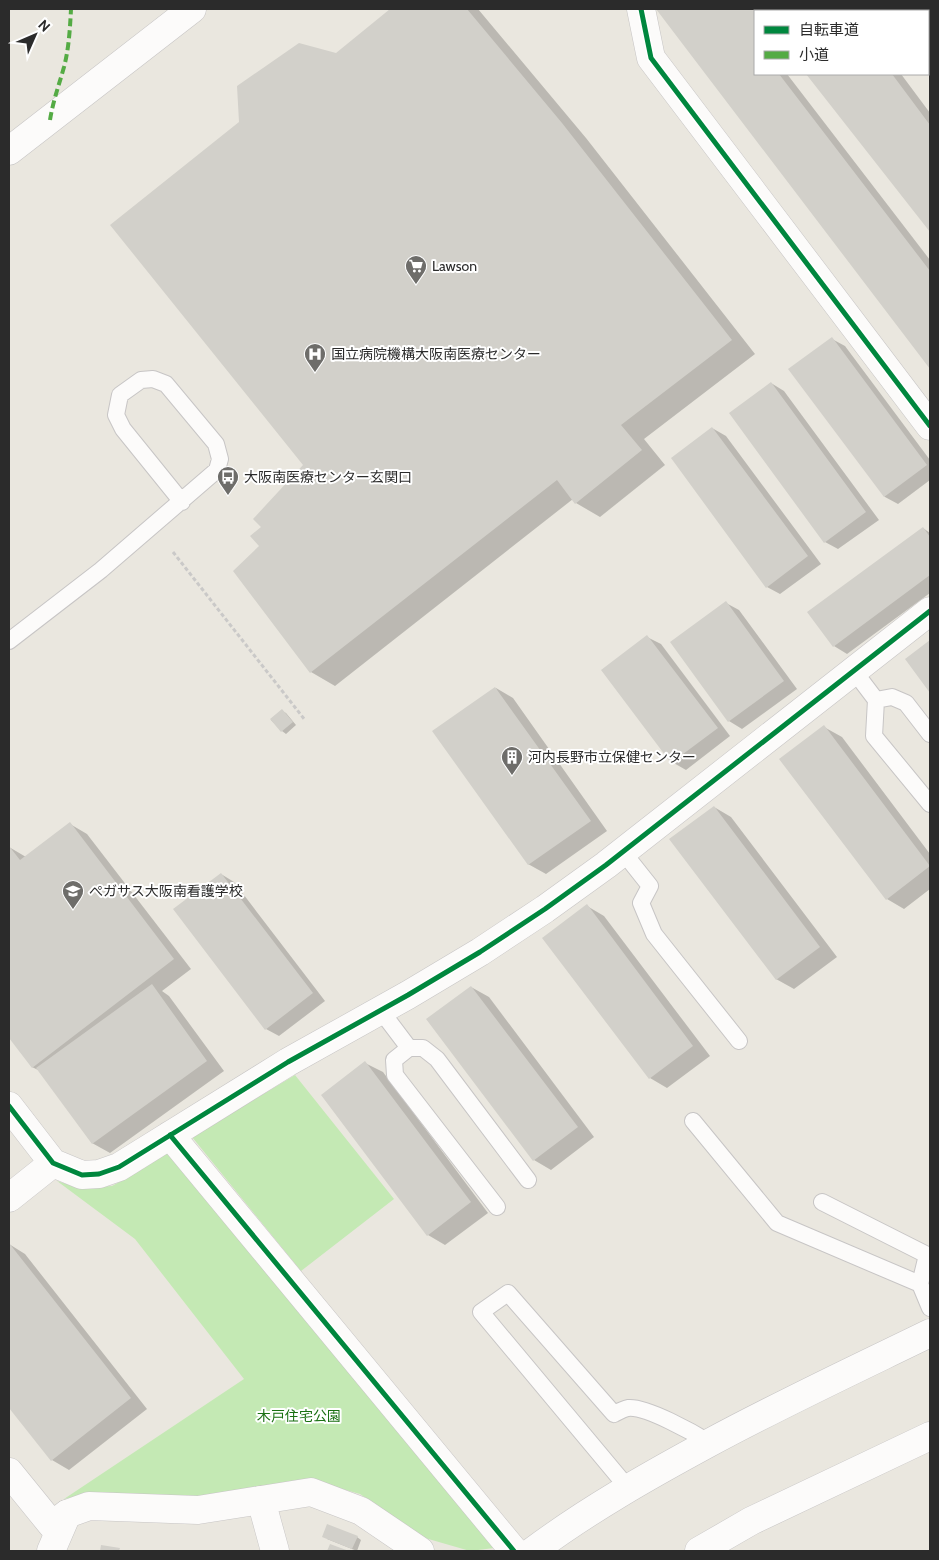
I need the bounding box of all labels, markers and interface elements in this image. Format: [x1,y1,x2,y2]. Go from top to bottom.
north arrow [10,10,60,60]
legend [754,10,929,75]
text: N [34,16,54,36]
text: 自転車道 [799,21,859,39]
text: 小道 [799,46,829,64]
supermarket icon: Lawson [404,254,428,285]
place label: Lawson [432,257,477,275]
hospital icon: 国立病院機構大阪南医療センター [303,342,327,373]
place label: 国立病院機構大阪南医療センター [331,345,541,363]
bus stop icon: 大阪南医療センター玄関口 [216,465,240,496]
place label: 大阪南医療センター玄関口 [244,468,412,486]
building icon: 河内長野市立保健センター [500,745,524,776]
place label: 河内長野市立保健センター [528,748,696,766]
school or university icon: ぺガサス大阪南看護学校 [61,879,85,910]
place label: ぺガサス大阪南看護学校 [89,882,243,900]
park label: 木戸住宅公園 [257,1407,341,1425]

